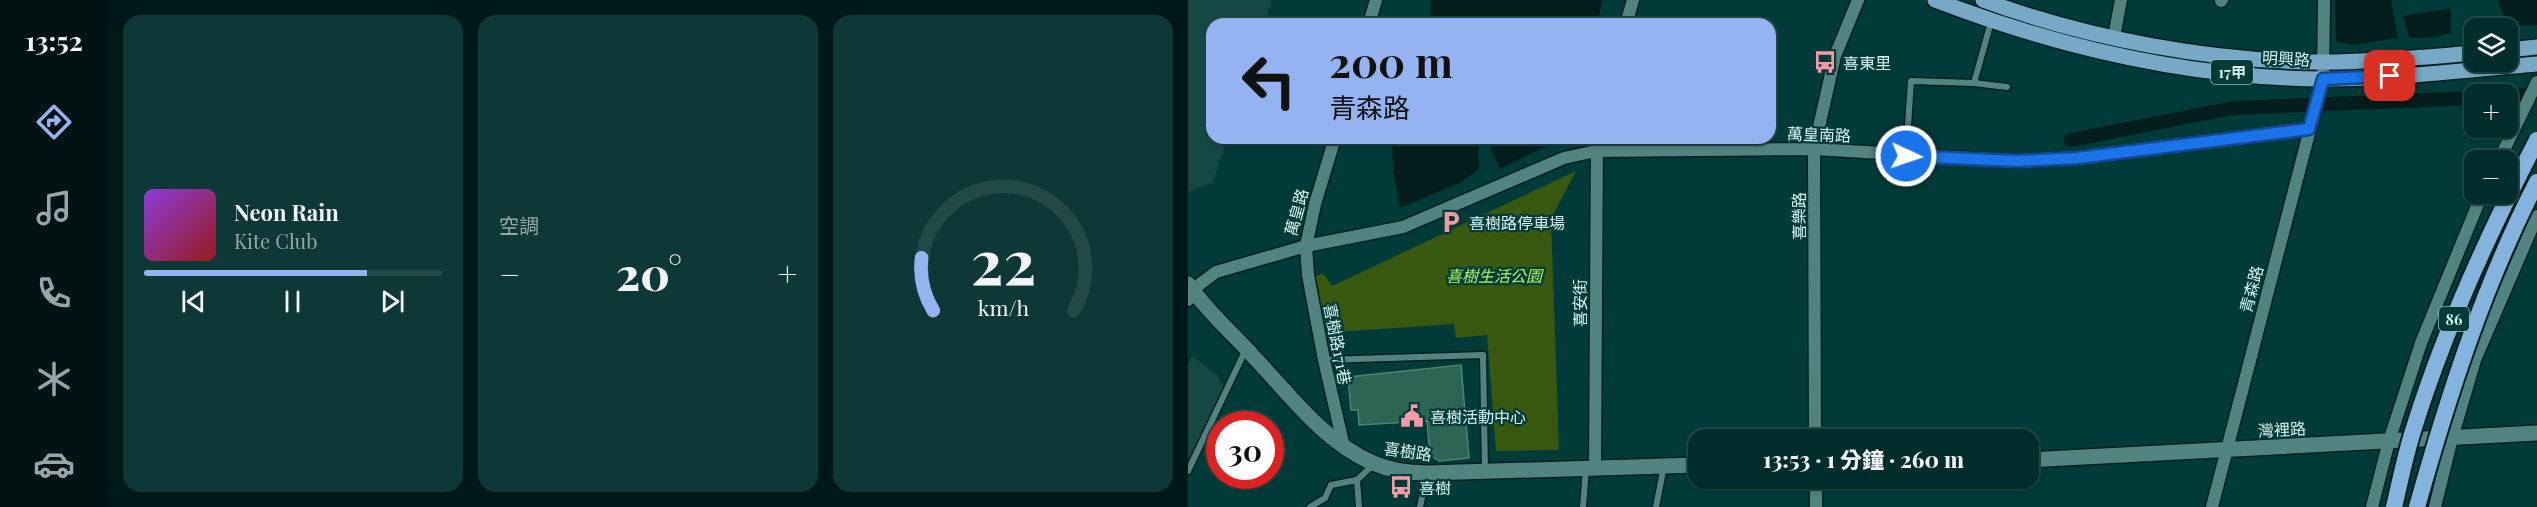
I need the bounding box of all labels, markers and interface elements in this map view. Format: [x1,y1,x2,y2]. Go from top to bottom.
map controls [2464,18,2518,204]
button: layers [2464,18,2518,72]
text: 13:52 [25,22,83,58]
text: 200 m [1329,33,1453,89]
icon: left [1230,42,1308,120]
street label: 明興路 [2261,46,2311,70]
bus stop icon: 喜東里 [1812,49,1838,75]
pin [2364,50,2415,101]
place label: 喜東里 [1843,52,1891,73]
icon: arrive [2373,59,2406,92]
road number: 17甲 [2211,60,2253,84]
button: + [2464,84,2518,138]
text: 青森路 [1329,89,1410,125]
icon: directions [33,101,75,143]
street label: 萬皇南路 [1787,122,1851,146]
position arrow [1874,124,1938,188]
button: − [2464,150,2518,204]
street label: 萬皇路 [1280,186,1312,238]
icon: music [33,187,75,229]
street label: 喜樂路 [1788,192,1809,240]
text: Neon Rain [234,197,339,227]
parking icon: 喜樹路停車場 [1438,209,1464,235]
text: 空調 [499,211,539,238]
place label: 喜樹路停車場 [1469,212,1565,233]
text: 22 [970,217,1036,301]
text: Kite Club [234,227,318,254]
text: 20° [616,242,682,302]
text: − [499,251,520,295]
text: + [778,251,797,295]
street label: 青森路 [2235,263,2267,315]
park label: 喜樹生活公園 [1446,265,1544,286]
icon: phone [33,272,75,314]
street label: 喜安街 [1569,279,1590,327]
icon: previous [177,285,210,318]
icon: pause [276,285,309,318]
icon: next [376,285,409,318]
text: km/h [977,293,1029,321]
street label: 喜樹路171巷 [1320,302,1356,386]
road number: 86 [2439,307,2469,331]
icon: climate [33,358,75,400]
public building icon: 喜樹活動中心 [1399,403,1425,429]
place label: 喜樹活動中心 [1430,406,1526,427]
speed limit sign: 30 [1206,411,1284,489]
street label: 灣裡路 [2257,417,2307,441]
street label: 喜樹路 [1383,437,1433,465]
icon: car [33,443,75,485]
text: 13:53 · 1 分鐘 · 260 m [1763,444,1964,474]
bus stop icon: 喜樹 [1388,474,1414,500]
place label: 喜樹 [1419,477,1451,498]

